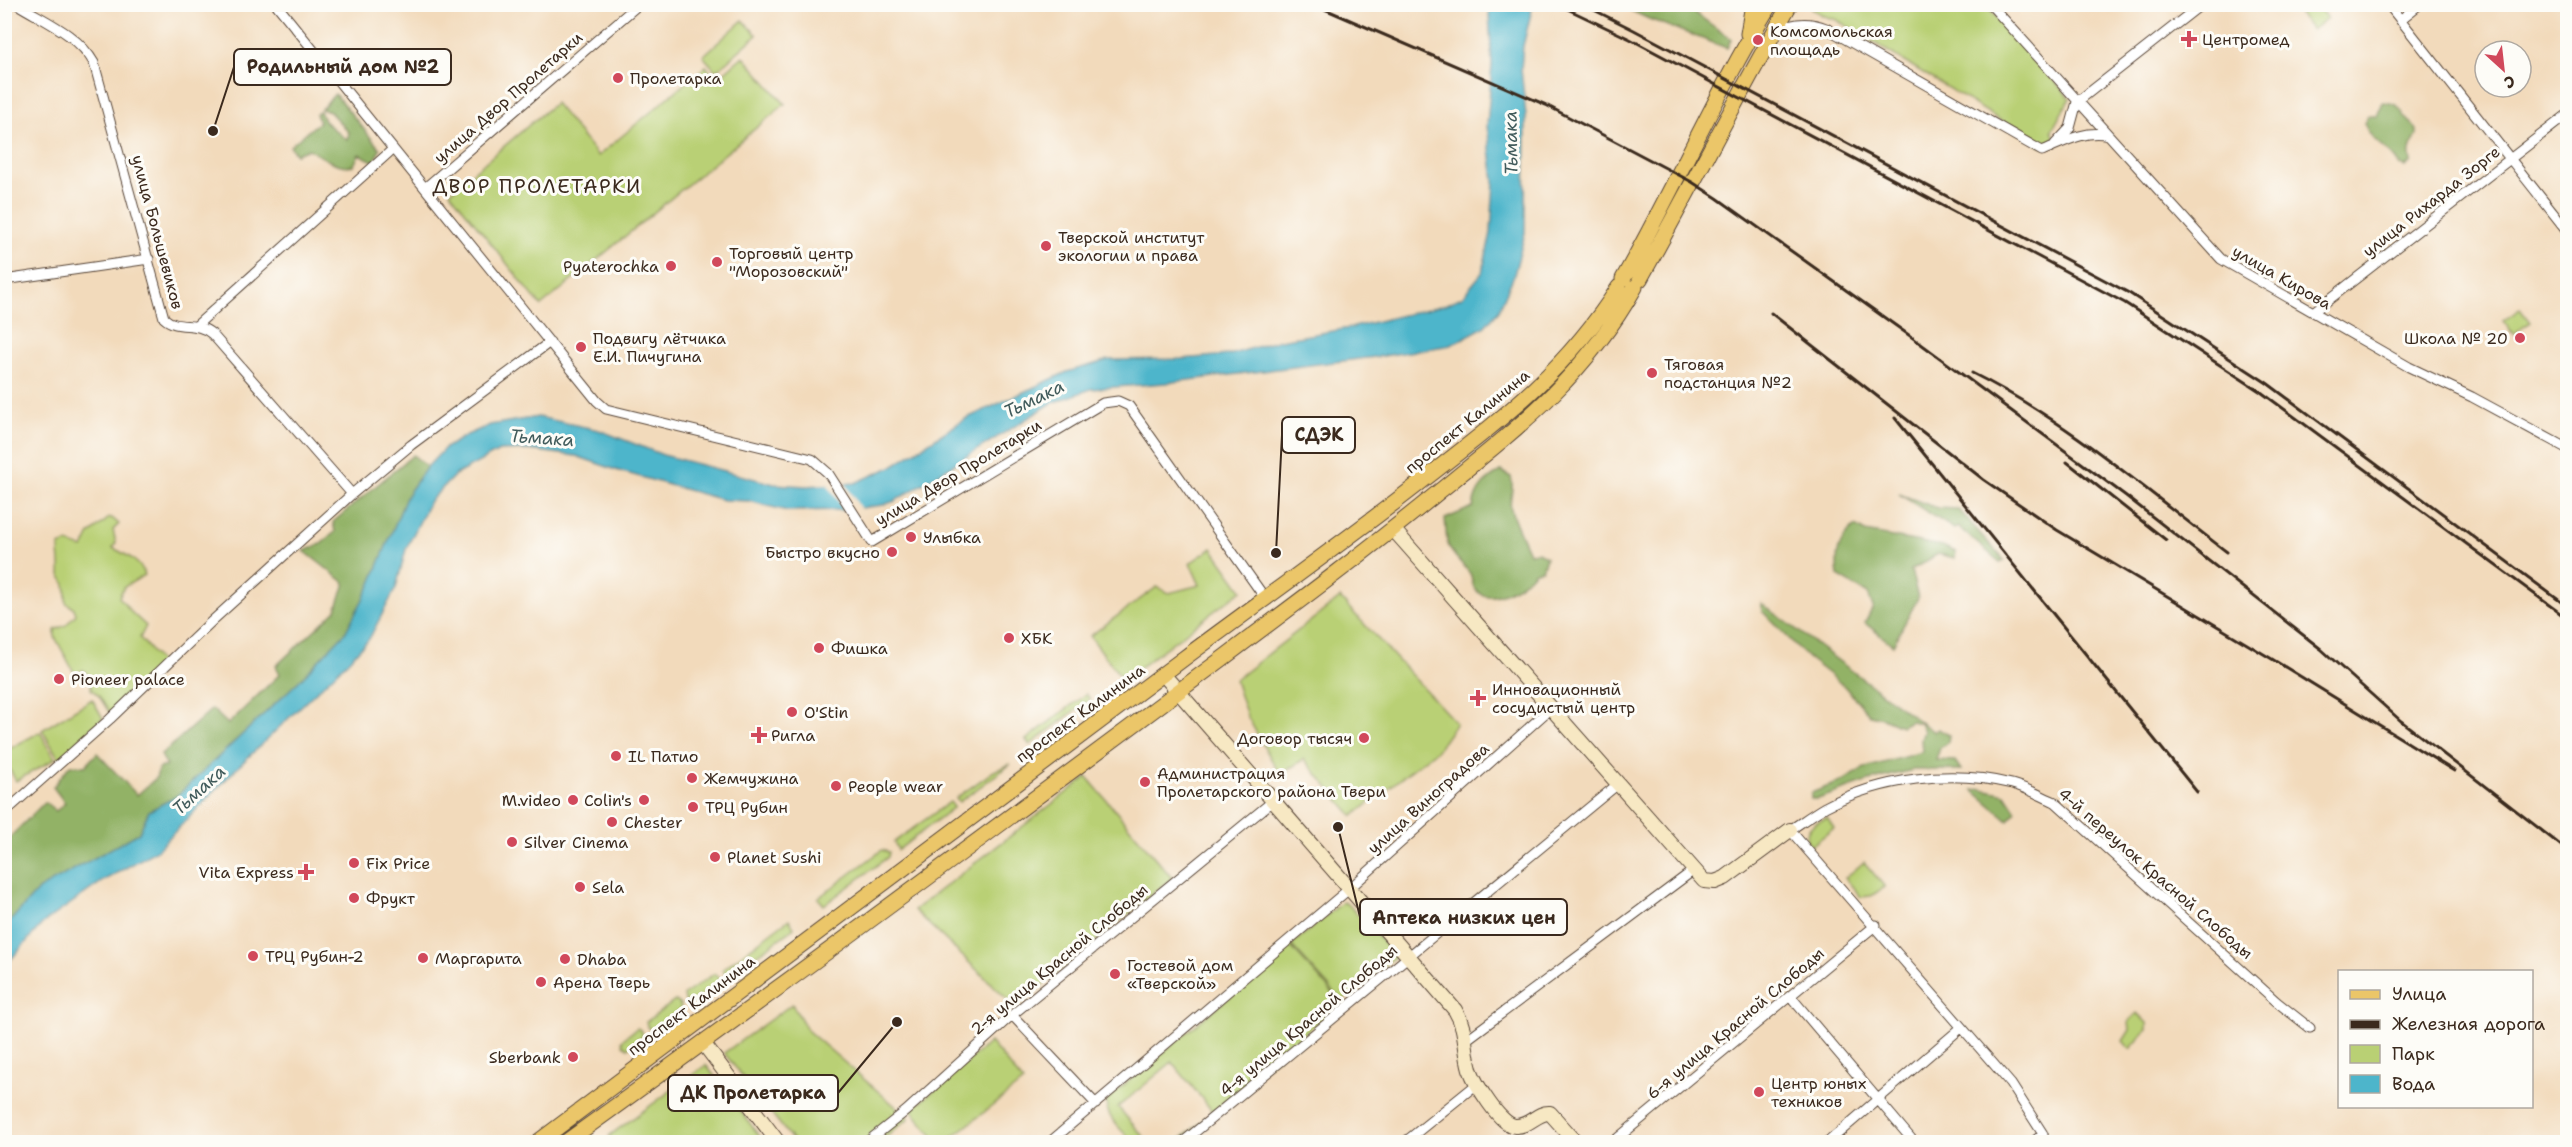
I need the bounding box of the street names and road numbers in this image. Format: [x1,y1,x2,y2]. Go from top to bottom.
street label: улица Двор Пролетарки [430,27,587,168]
street label: улица Рихарда Зорге [2358,141,2504,262]
street label: улица Большевиков [127,153,188,312]
street label: улица Кирова [2228,241,2335,314]
street label: проспект Калинина [1401,365,1534,478]
street label: улица Двор Пролетарки [871,414,1045,530]
street label: проспект Калинина [1012,660,1149,767]
street label: улица Виноградова [1363,738,1494,859]
street label: 4-й переулок Красной Слободы [2054,783,2257,964]
street label: 2-я улица Красной Слободы [967,879,1152,1040]
street label: 4-я улица Красной Слободы [1215,940,1402,1101]
street label: 6-я улица Красной Слободы [1642,943,1828,1104]
street label: проспект Калинина [623,951,759,1060]

